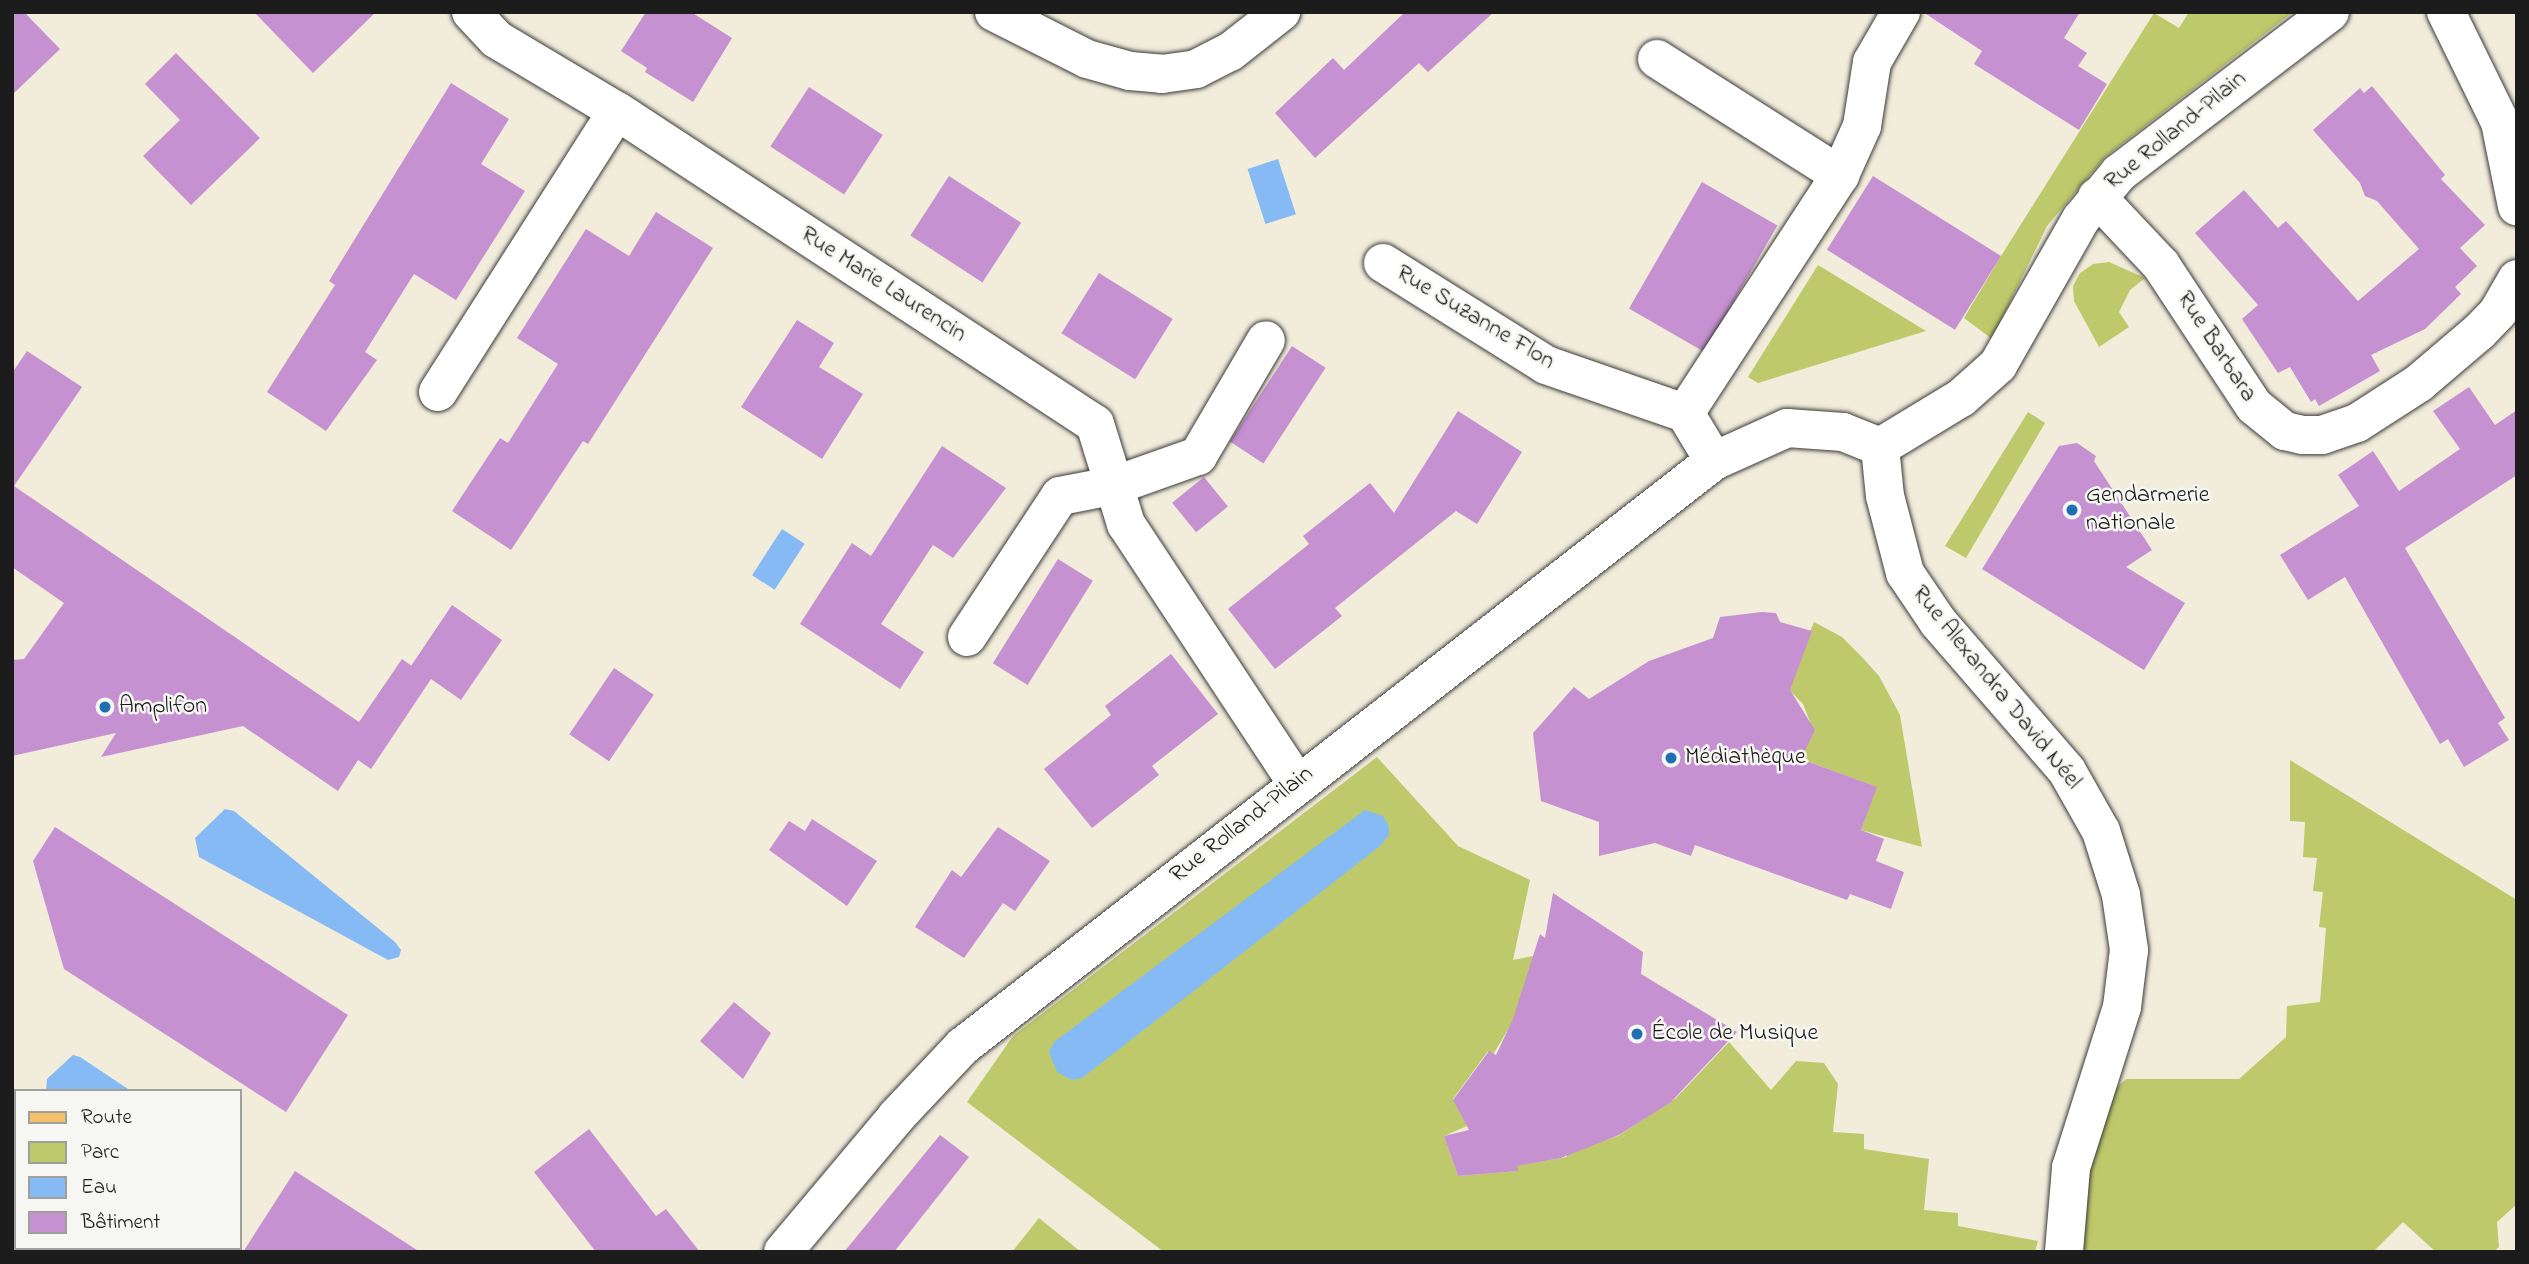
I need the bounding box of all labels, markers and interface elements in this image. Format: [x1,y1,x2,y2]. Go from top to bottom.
street label: Rue Rolland-Pilain [2099,65,2253,197]
street label: Rue Marie Laurencin [795,221,971,349]
street label: Rue Suzanne Flon [1390,259,1560,377]
street label: Rue Barbara [2170,286,2262,408]
place label: Gendarmerie nationale [2086,482,2209,538]
marker: Gendarmerie nationale [2064,502,2080,518]
street label: Rue Alexandra David Néel [1905,580,2087,796]
place label: Amplifon [119,693,207,721]
marker: Amplifon [97,699,113,715]
place label: Médiathèque [1685,744,1806,772]
marker: Médiathèque [1663,750,1679,766]
street label: Rue Rolland-Pilain [1165,760,1319,890]
place label: École de Musique [1651,1020,1818,1048]
marker: École de Musique [1629,1026,1645,1042]
legend [14,1089,242,1250]
text: Route [81,1103,132,1133]
text: Parc [81,1138,119,1168]
text: Eau [81,1173,117,1203]
text: Bâtiment [81,1208,160,1238]

